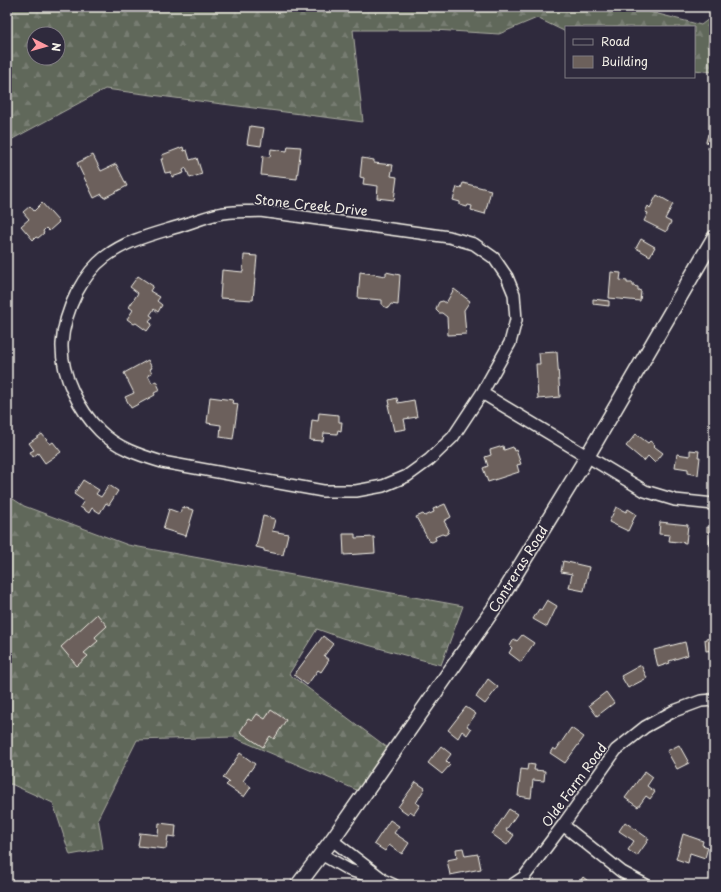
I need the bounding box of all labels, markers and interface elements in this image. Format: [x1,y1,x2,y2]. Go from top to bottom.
north arrow [26,26,66,66]
legend [565,26,695,78]
text: Road [601,32,630,50]
text: N [48,42,65,53]
text: Building [601,52,648,70]
street label: Stone Creek Drive [253,189,369,220]
street label: Contreras Road [483,522,552,616]
street label: Olde Farm Road [537,739,611,831]

